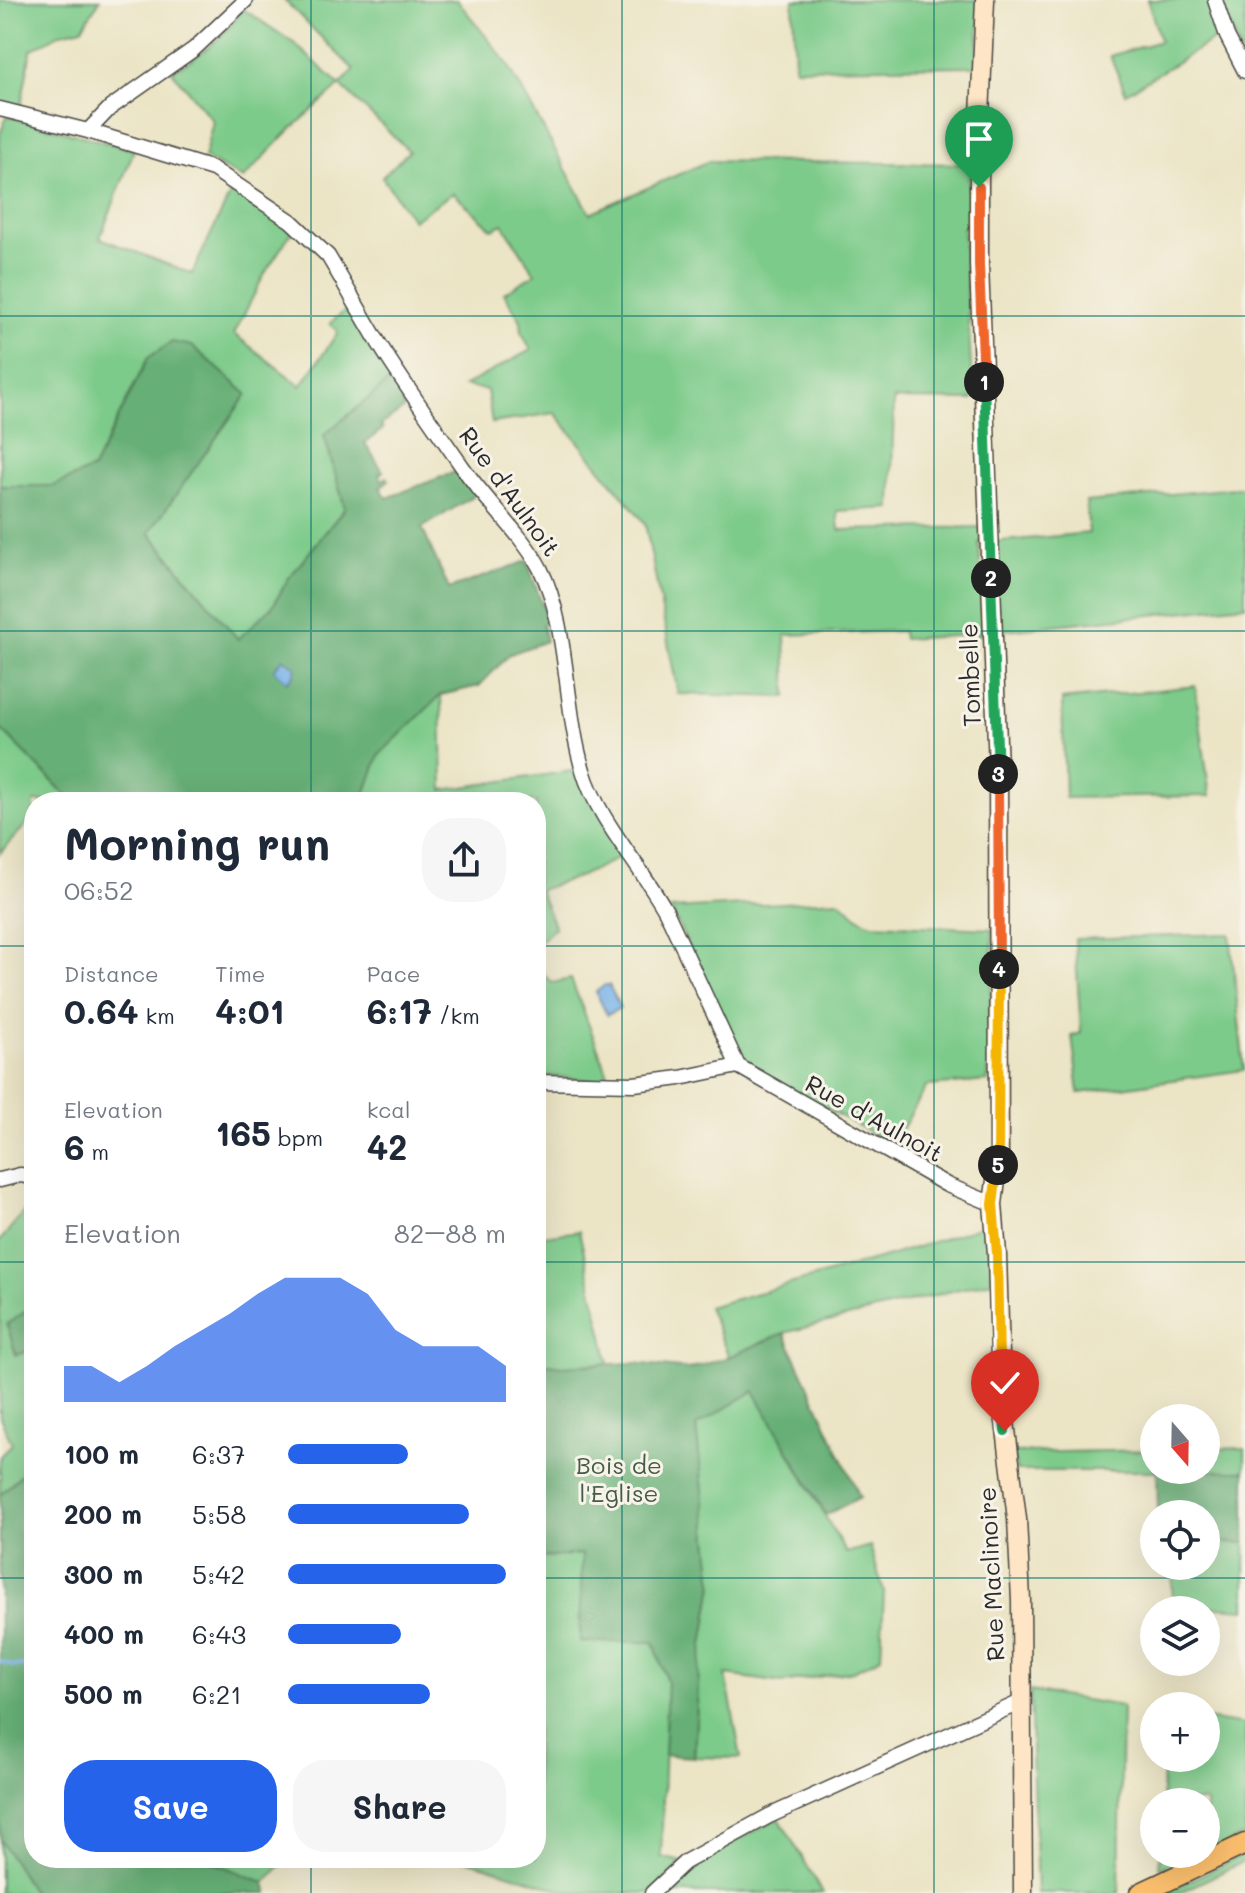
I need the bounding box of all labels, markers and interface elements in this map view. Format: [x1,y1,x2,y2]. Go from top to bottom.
pin [945,105,1013,187]
icon: arrive [957,117,1001,161]
pin: 1 [964,362,1004,402]
text: 1 [979,367,989,396]
street label: Rue d'Aulnoit [453,420,568,562]
pin: 2 [971,558,1011,598]
text: 2 [985,563,997,592]
street label: Tombelle [952,623,987,727]
pin: 3 [978,754,1018,794]
text: 3 [991,759,1005,788]
text: Morning run [64,814,330,871]
button: share [422,818,506,902]
text: 06:52 [64,873,133,907]
pin: 4 [979,949,1019,989]
text: 4 [992,954,1006,983]
text: Distance [64,959,159,988]
text: Time [215,959,265,988]
text: Pace [367,959,420,988]
text: 0.64 [64,988,138,1033]
text: 4:01 [215,988,285,1033]
text: 6:17 [367,988,432,1033]
text: km [138,1001,175,1030]
text: /km [432,1001,480,1030]
street label: Rue d'Aulnoit [800,1067,949,1168]
text: Elevation [64,1095,163,1124]
text: kcal [367,1095,411,1124]
text: 165 [215,1110,271,1155]
text: bpm [271,1123,323,1152]
text: 6 [64,1124,85,1169]
text: 42 [367,1124,407,1169]
text: m [85,1137,109,1166]
pin: 5 [978,1145,1018,1185]
text: 5 [992,1150,1004,1179]
text: Elevation [64,1216,181,1250]
text: 82–88 m [394,1216,506,1250]
pin [971,1349,1039,1431]
icon: check [983,1361,1027,1405]
north arrow [1140,1404,1220,1484]
map controls [1140,1404,1220,1868]
text: 100 m [64,1437,139,1471]
text: 6:37 [192,1437,245,1471]
park label: Bois de l'Eglise [576,1449,662,1508]
street label: Rue Maclinoire [970,1486,1011,1662]
text: 200 m [64,1497,142,1531]
text: 5:58 [192,1497,246,1531]
button: locate [1140,1500,1220,1580]
text: 300 m [64,1557,143,1591]
text: 5:42 [192,1557,245,1591]
button: layers [1140,1596,1220,1676]
text: 400 m [64,1617,144,1651]
text: 6:43 [192,1617,246,1651]
text: 500 m [64,1677,143,1711]
text: 6:21 [192,1677,242,1711]
button: + [1140,1692,1220,1772]
button: Save [64,1760,277,1852]
button: Share [293,1760,506,1852]
button: − [1140,1788,1220,1868]

